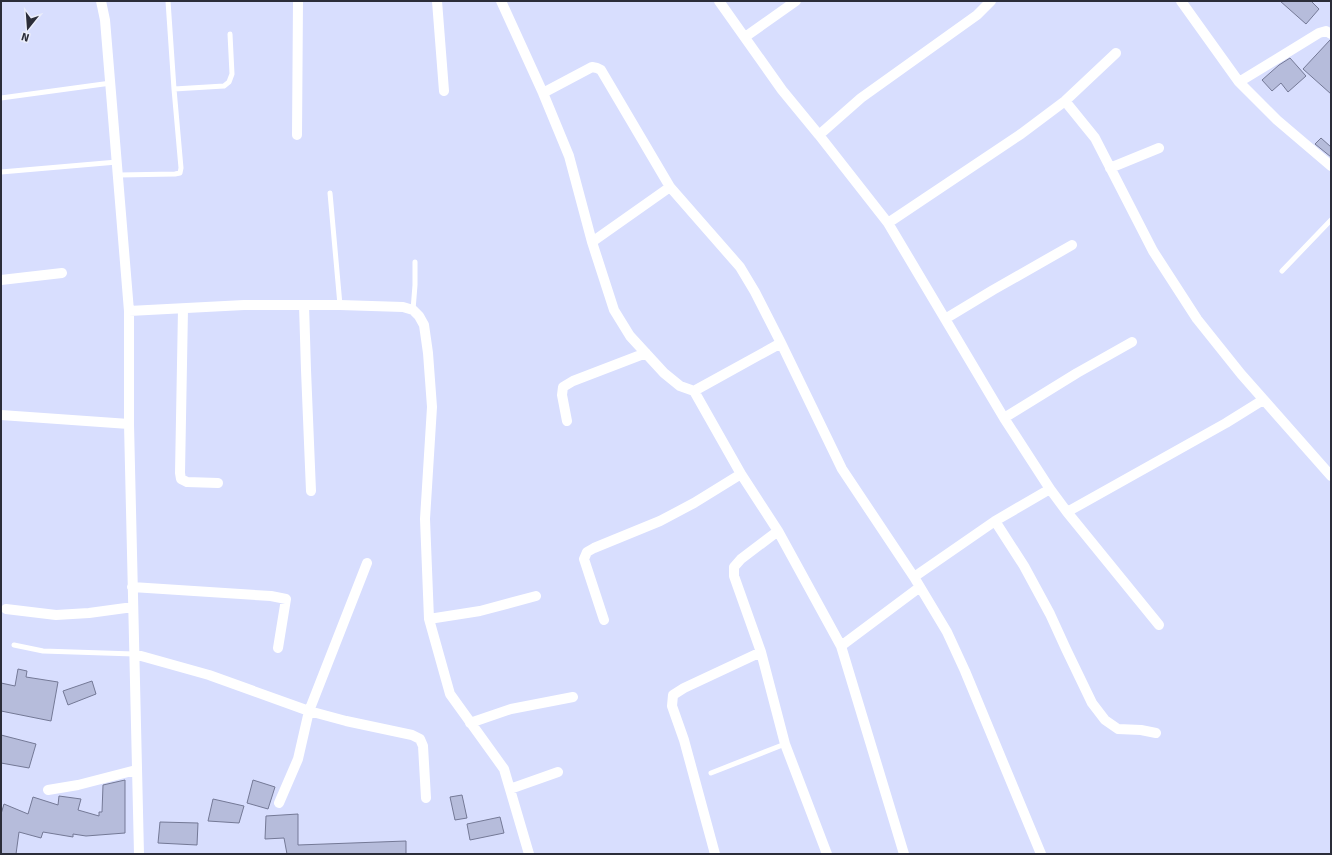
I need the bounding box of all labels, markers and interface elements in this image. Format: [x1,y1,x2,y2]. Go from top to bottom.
north arrow [8,8,48,48]
text: N [20,30,31,44]

